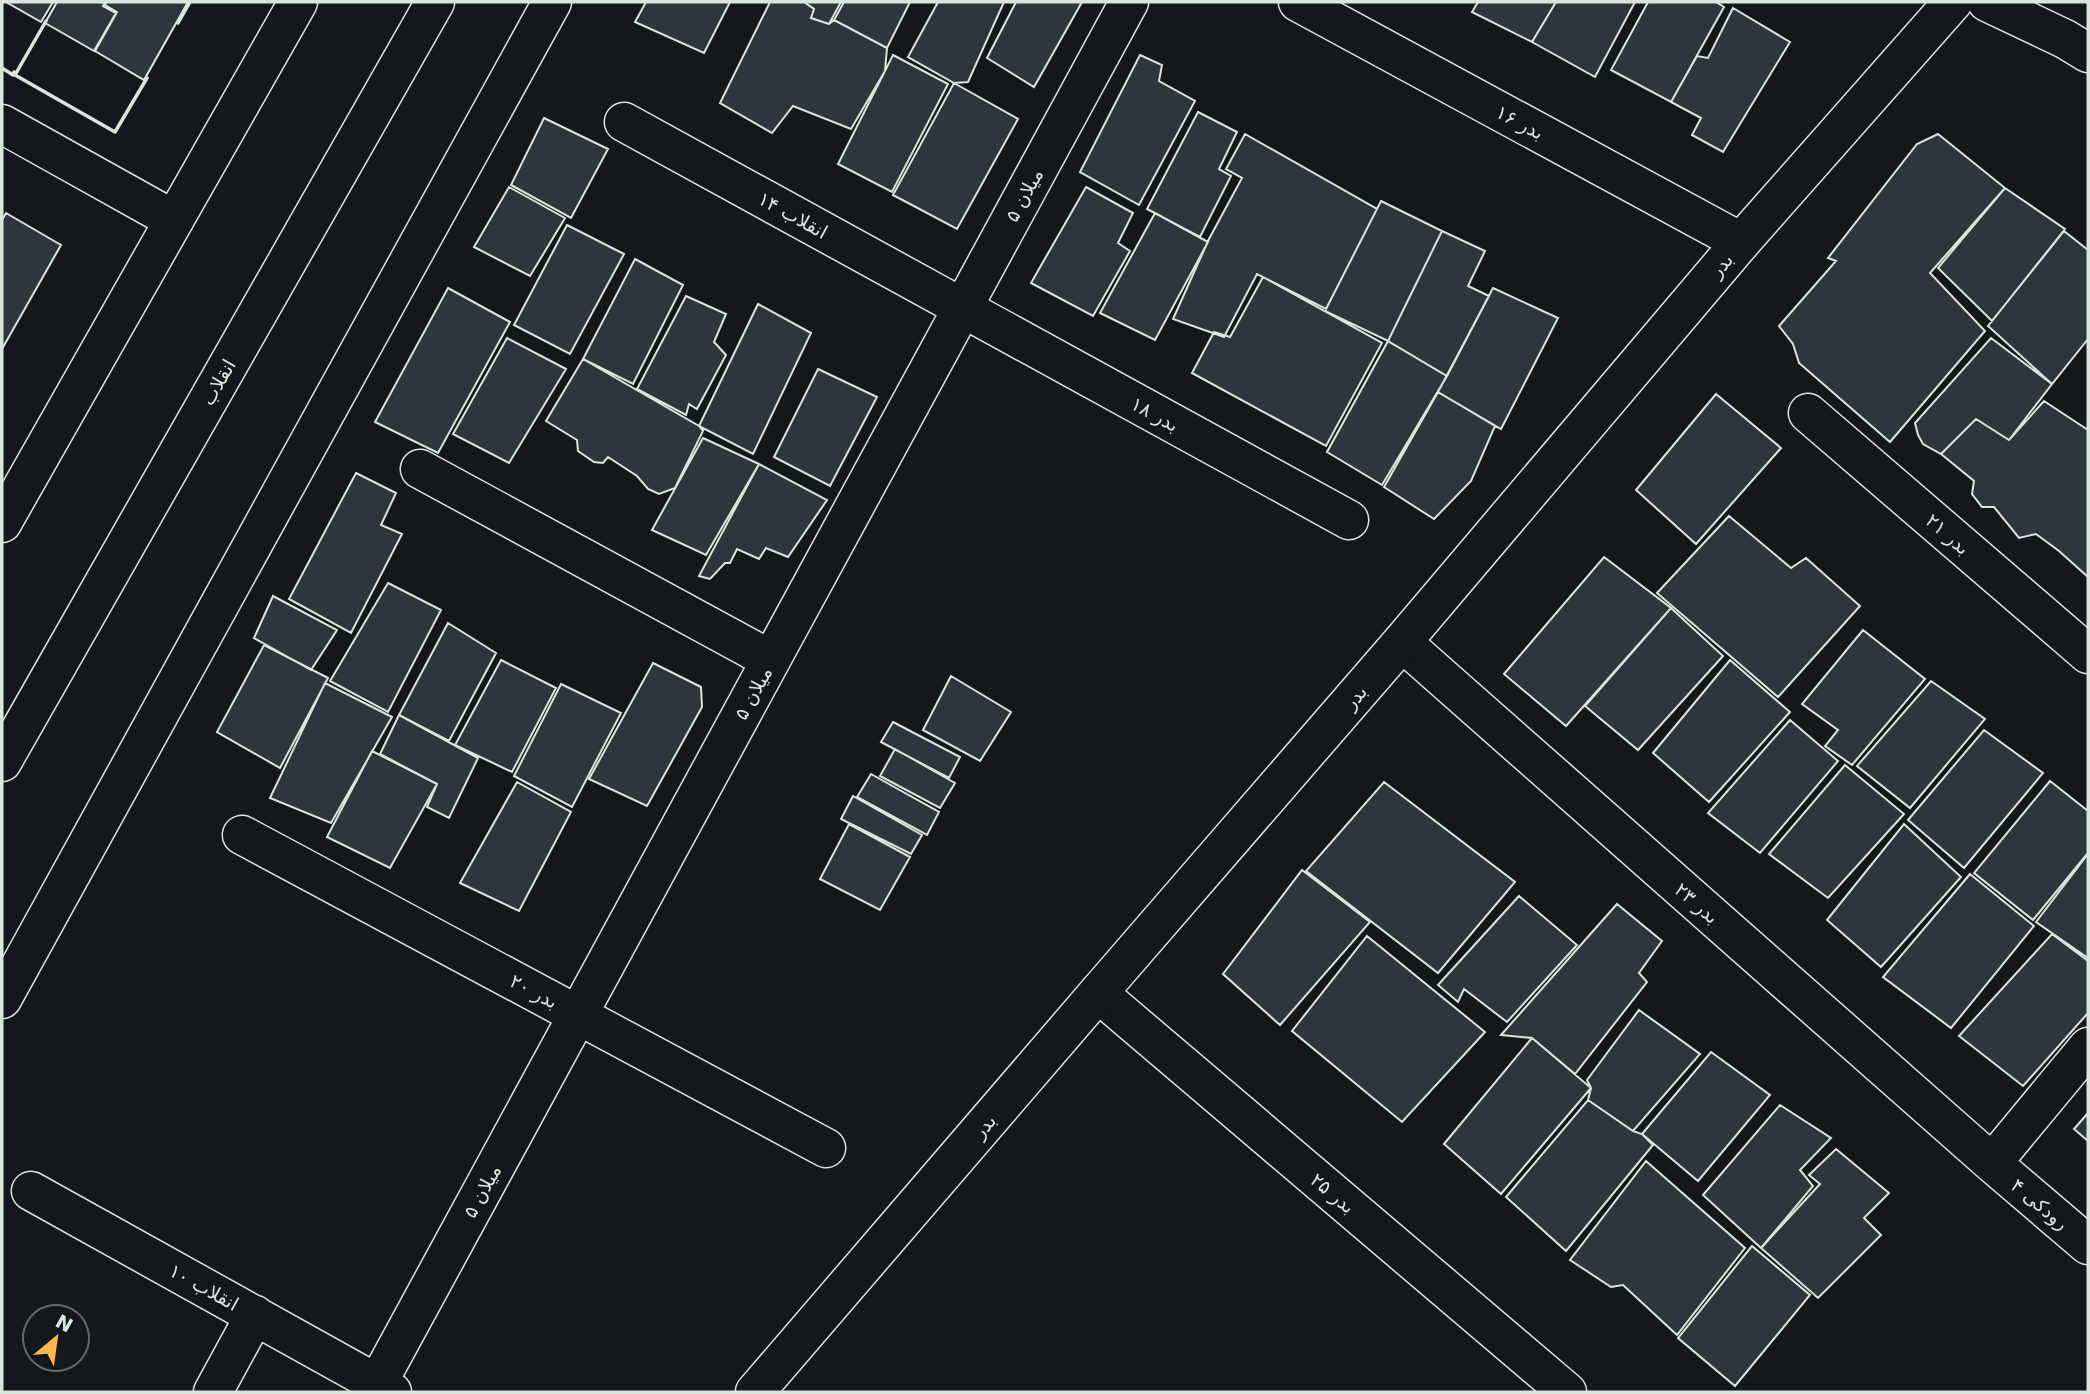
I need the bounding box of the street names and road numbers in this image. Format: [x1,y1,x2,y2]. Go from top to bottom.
street label: بدر ۱۶ [1492,100,1548,145]
street label: میلان ۵ [1000,165,1048,225]
street label: انقلاب ۱۴ [754,187,832,243]
street label: بدر [1704,249,1738,283]
street label: انقلاب [196,355,240,409]
street label: بدر ۱‍۸ [1127,392,1183,437]
street label: بدر ۲۱ [1921,509,1974,560]
street label: میلان ۵ [729,663,777,723]
street label: بدر [1338,681,1372,715]
street label: بدر ۲۳ [1670,878,1723,929]
street label: بدر ۲۰ [506,969,562,1014]
street label: بدر [967,1110,1001,1144]
street label: میلان ۵ [458,1161,506,1221]
street label: بدر ۲۵ [1306,1168,1360,1219]
street label: رودکی ۴ [2006,1174,2073,1235]
street label: انقلاب ۱۰ [165,1259,243,1315]

